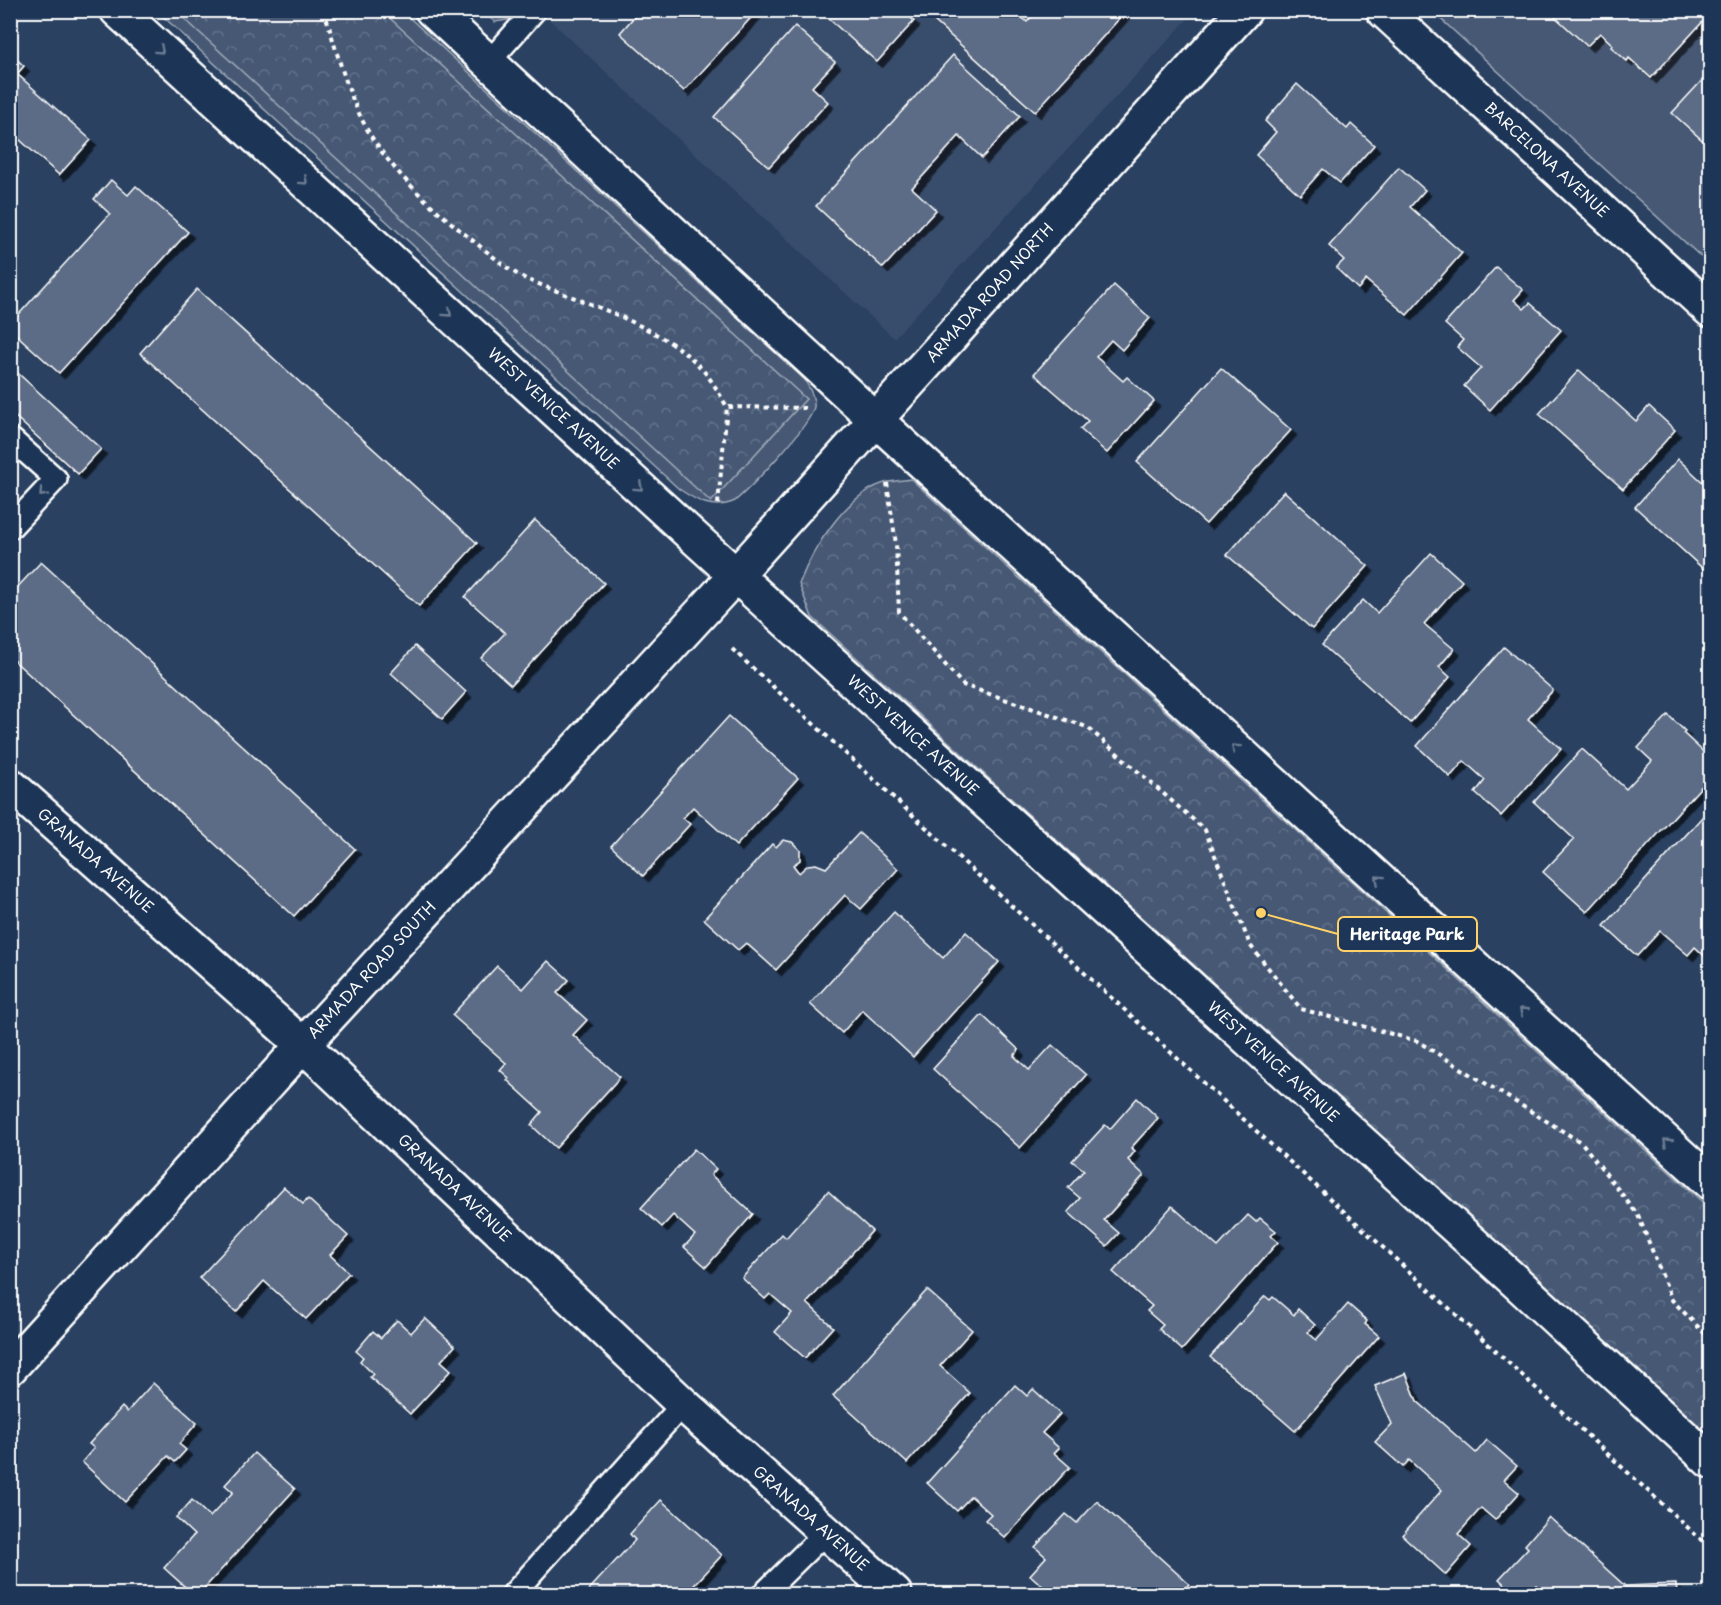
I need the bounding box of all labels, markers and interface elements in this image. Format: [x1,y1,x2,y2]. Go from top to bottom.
one-way arrow [153,43,164,54]
street label: BARCELONA AVENUE [1480,96,1615,222]
one-way arrow [297,174,308,185]
street label: ARMADA ROAD NORTH [920,217,1058,367]
one-way arrow [441,306,452,317]
street label: WEST VENICE AVENUE [483,342,625,474]
one-way arrow [632,480,643,491]
one-way arrow [39,486,50,497]
street label: WEST VENICE AVENUE [843,669,985,800]
one-way arrow [1231,744,1242,755]
street label: GRANADA AVENUE [33,802,159,917]
one-way arrow [1375,875,1386,886]
street label: ARMADA ROAD SOUTH [302,895,440,1043]
callout: Heritage Park [1338,917,1477,951]
text: Heritage Park [1350,921,1465,945]
street label: WEST VENICE AVENUE [1203,995,1345,1127]
one-way arrow [1519,1007,1530,1018]
street label: GRANADA AVENUE [394,1128,517,1246]
one-way arrow [1664,1138,1674,1149]
street label: GRANADA AVENUE [749,1459,875,1575]

